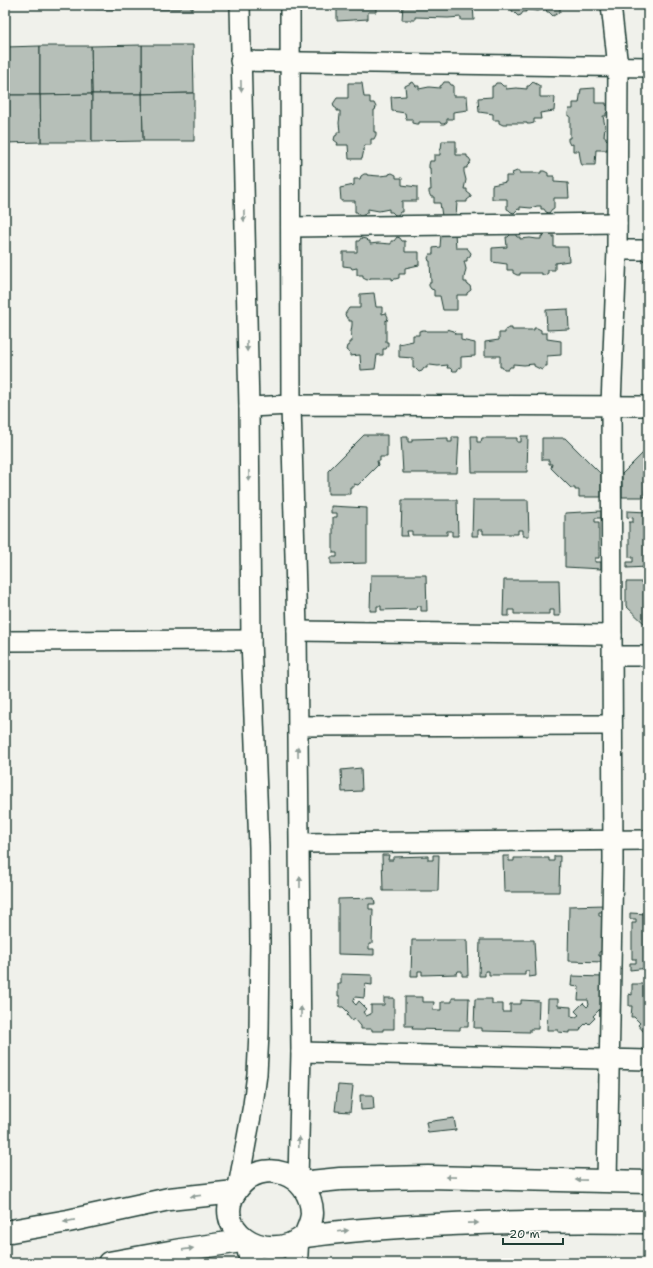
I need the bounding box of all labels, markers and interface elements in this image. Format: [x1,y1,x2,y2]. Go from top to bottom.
one-way arrow [238,80,244,93]
one-way arrow [241,210,247,223]
one-way arrow [244,340,250,353]
one-way arrow [246,470,253,482]
one-way arrow [295,745,301,758]
one-way arrow [297,875,303,888]
one-way arrow [298,1005,304,1018]
one-way arrow [296,1135,302,1148]
one-way arrow [445,1174,457,1181]
one-way arrow [574,1177,587,1183]
one-way arrow [190,1192,202,1199]
one-way arrow [62,1218,75,1224]
one-way arrow [467,1220,480,1226]
scale bar [503,1220,563,1246]
text: 20 m [509,1226,540,1242]
one-way arrow [337,1228,350,1234]
one-way arrow [182,1246,194,1252]

